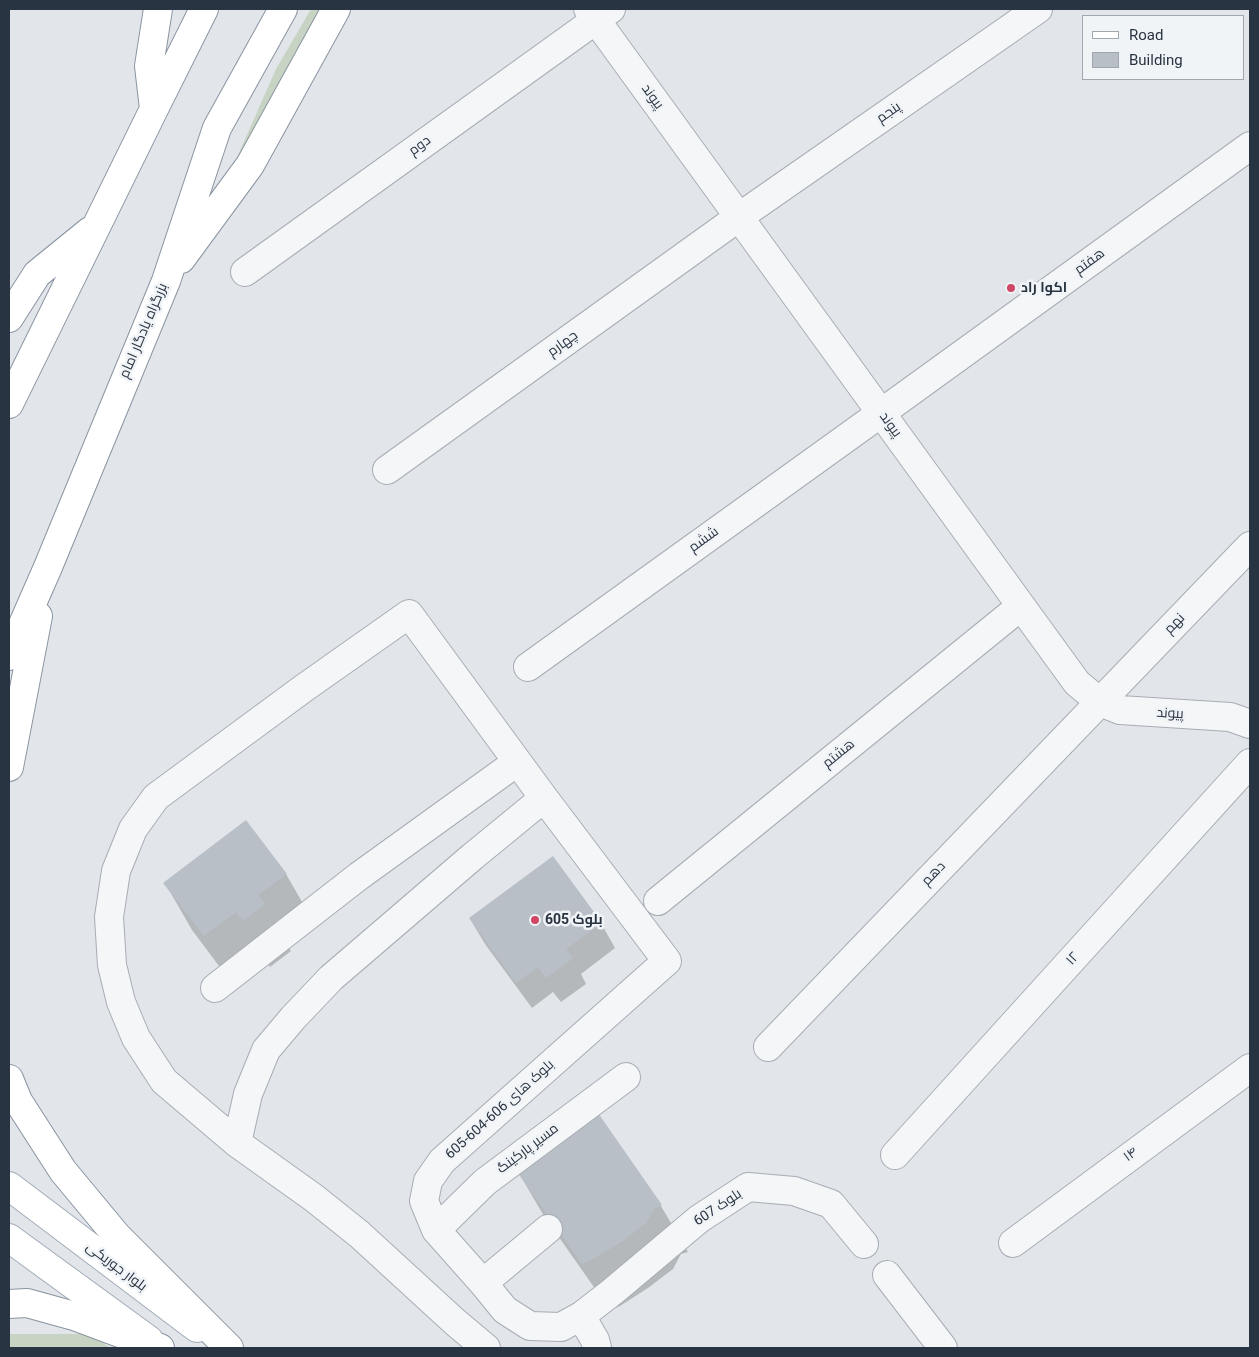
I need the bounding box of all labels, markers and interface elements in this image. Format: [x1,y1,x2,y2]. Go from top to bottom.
legend [1082,15,1244,80]
text: Road [1129,26,1163,44]
text: Building [1129,51,1183,69]
street label: پیوند [637,81,667,113]
street label: پنجم [874,99,904,127]
street label: دوم [406,132,434,160]
street label: هفتم [1072,245,1108,279]
place label: اکوا راد [1021,280,1067,296]
street label: بزرگراه یادگار امام [116,281,172,381]
marker: اکوا راد [1005,282,1017,294]
street label: چهارم [544,327,582,361]
street label: پیوند [875,409,905,441]
street label: ششم [686,524,722,556]
street label: نهم [1161,610,1189,638]
street label: پیوند [1156,705,1184,723]
street label: هشتم [820,736,858,772]
street label: دهم [919,858,949,890]
place label: بلوک 605 [545,912,603,928]
marker: بلوک 605 [529,914,541,926]
street label: ۱۲ [1063,949,1083,969]
street label: بلوک های 606-604-605 [442,1057,558,1163]
street label: مسیر پارکینگ [494,1120,562,1178]
street label: ۱۴ [1121,1144,1141,1166]
street label: بلوک 607 [691,1186,745,1230]
street label: بلوار جوریکی [82,1239,150,1295]

